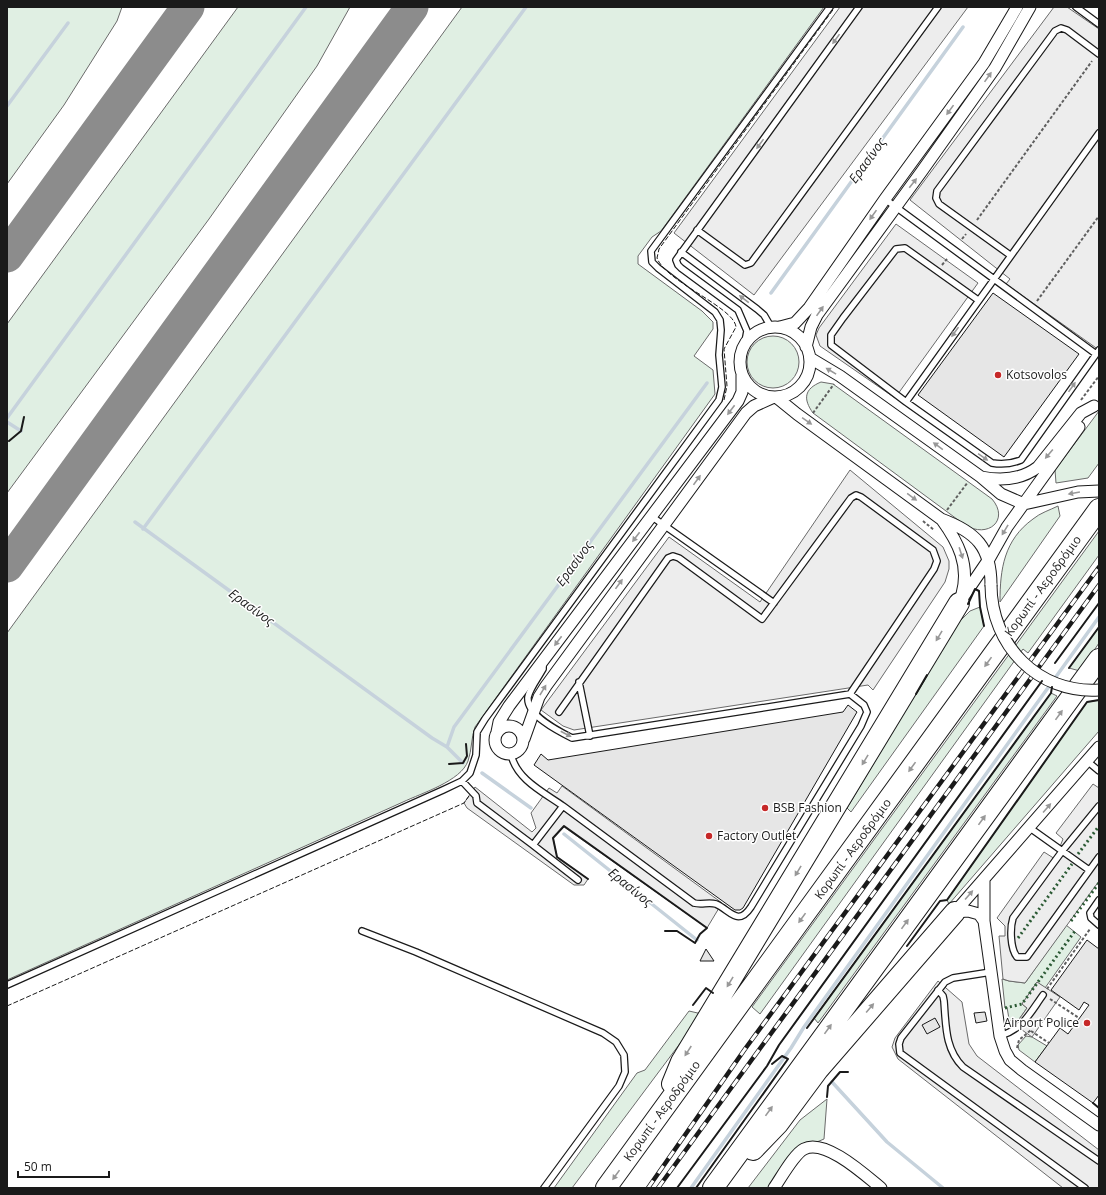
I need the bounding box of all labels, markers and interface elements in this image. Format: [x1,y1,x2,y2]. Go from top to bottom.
one-way arrow [832,33,840,44]
one-way arrow [984,72,992,82]
one-way arrow [946,105,954,115]
water label: Ερασίνος [844,133,890,187]
one-way arrow [756,139,764,149]
one-way arrow [909,178,918,189]
one-way arrow [869,210,877,220]
one-way arrow [739,295,750,303]
one-way arrow [816,306,824,316]
one-way arrow [951,327,959,337]
place label: Kotsovolos [1006,366,1067,383]
one-way arrow [825,368,837,375]
marker: Kotsovolos [993,370,1003,380]
one-way arrow [1068,382,1076,392]
one-way arrow [727,405,735,416]
one-way arrow [802,417,812,425]
one-way arrow [932,442,943,450]
one-way arrow [1044,449,1053,459]
one-way arrow [978,453,988,461]
one-way arrow [693,475,701,485]
one-way arrow [1068,490,1080,496]
one-way arrow [907,493,917,501]
one-way arrow [1001,525,1009,536]
one-way arrow [632,531,640,542]
street label: Κορωπί - Αεροδρόμιο [1000,532,1085,640]
water label: Ερασίνος [551,536,597,590]
one-way arrow [958,547,964,559]
one-way arrow [615,579,623,590]
water label: Ερασίνος [225,584,279,630]
one-way arrow [935,631,943,641]
one-way arrow [554,636,563,647]
one-way arrow [984,657,992,668]
one-way arrow [540,684,547,696]
one-way arrow [1055,709,1063,720]
one-way arrow [560,731,572,737]
one-way arrow [861,755,869,765]
one-way arrow [908,762,916,773]
street label: Κορωπί - Αεροδρόμιο [810,795,895,903]
place label: BSB Fashion [773,799,842,816]
marker: BSB Fashion [760,803,770,813]
one-way arrow [1042,803,1051,813]
one-way arrow [978,814,986,825]
place label: Factory Outlet [717,827,796,844]
marker: Factory Outlet [704,831,714,841]
water label: Ερασίνος [605,863,657,911]
one-way arrow [794,865,801,877]
one-way arrow [965,890,974,901]
one-way arrow [798,913,806,923]
one-way arrow [901,919,909,930]
one-way arrow [727,976,734,988]
one-way arrow [866,1003,875,1014]
place label: Airport Police [1004,1014,1079,1031]
marker: Airport Police [1082,1018,1092,1028]
one-way arrow [824,1024,832,1034]
one-way arrow [684,1045,691,1057]
street label: Κορωπί - Αεροδρόμιο [619,1057,704,1165]
one-way arrow [765,1105,773,1116]
scale bar [18,1153,109,1179]
text: 50 m [24,1158,52,1175]
one-way arrow [611,1170,620,1181]

